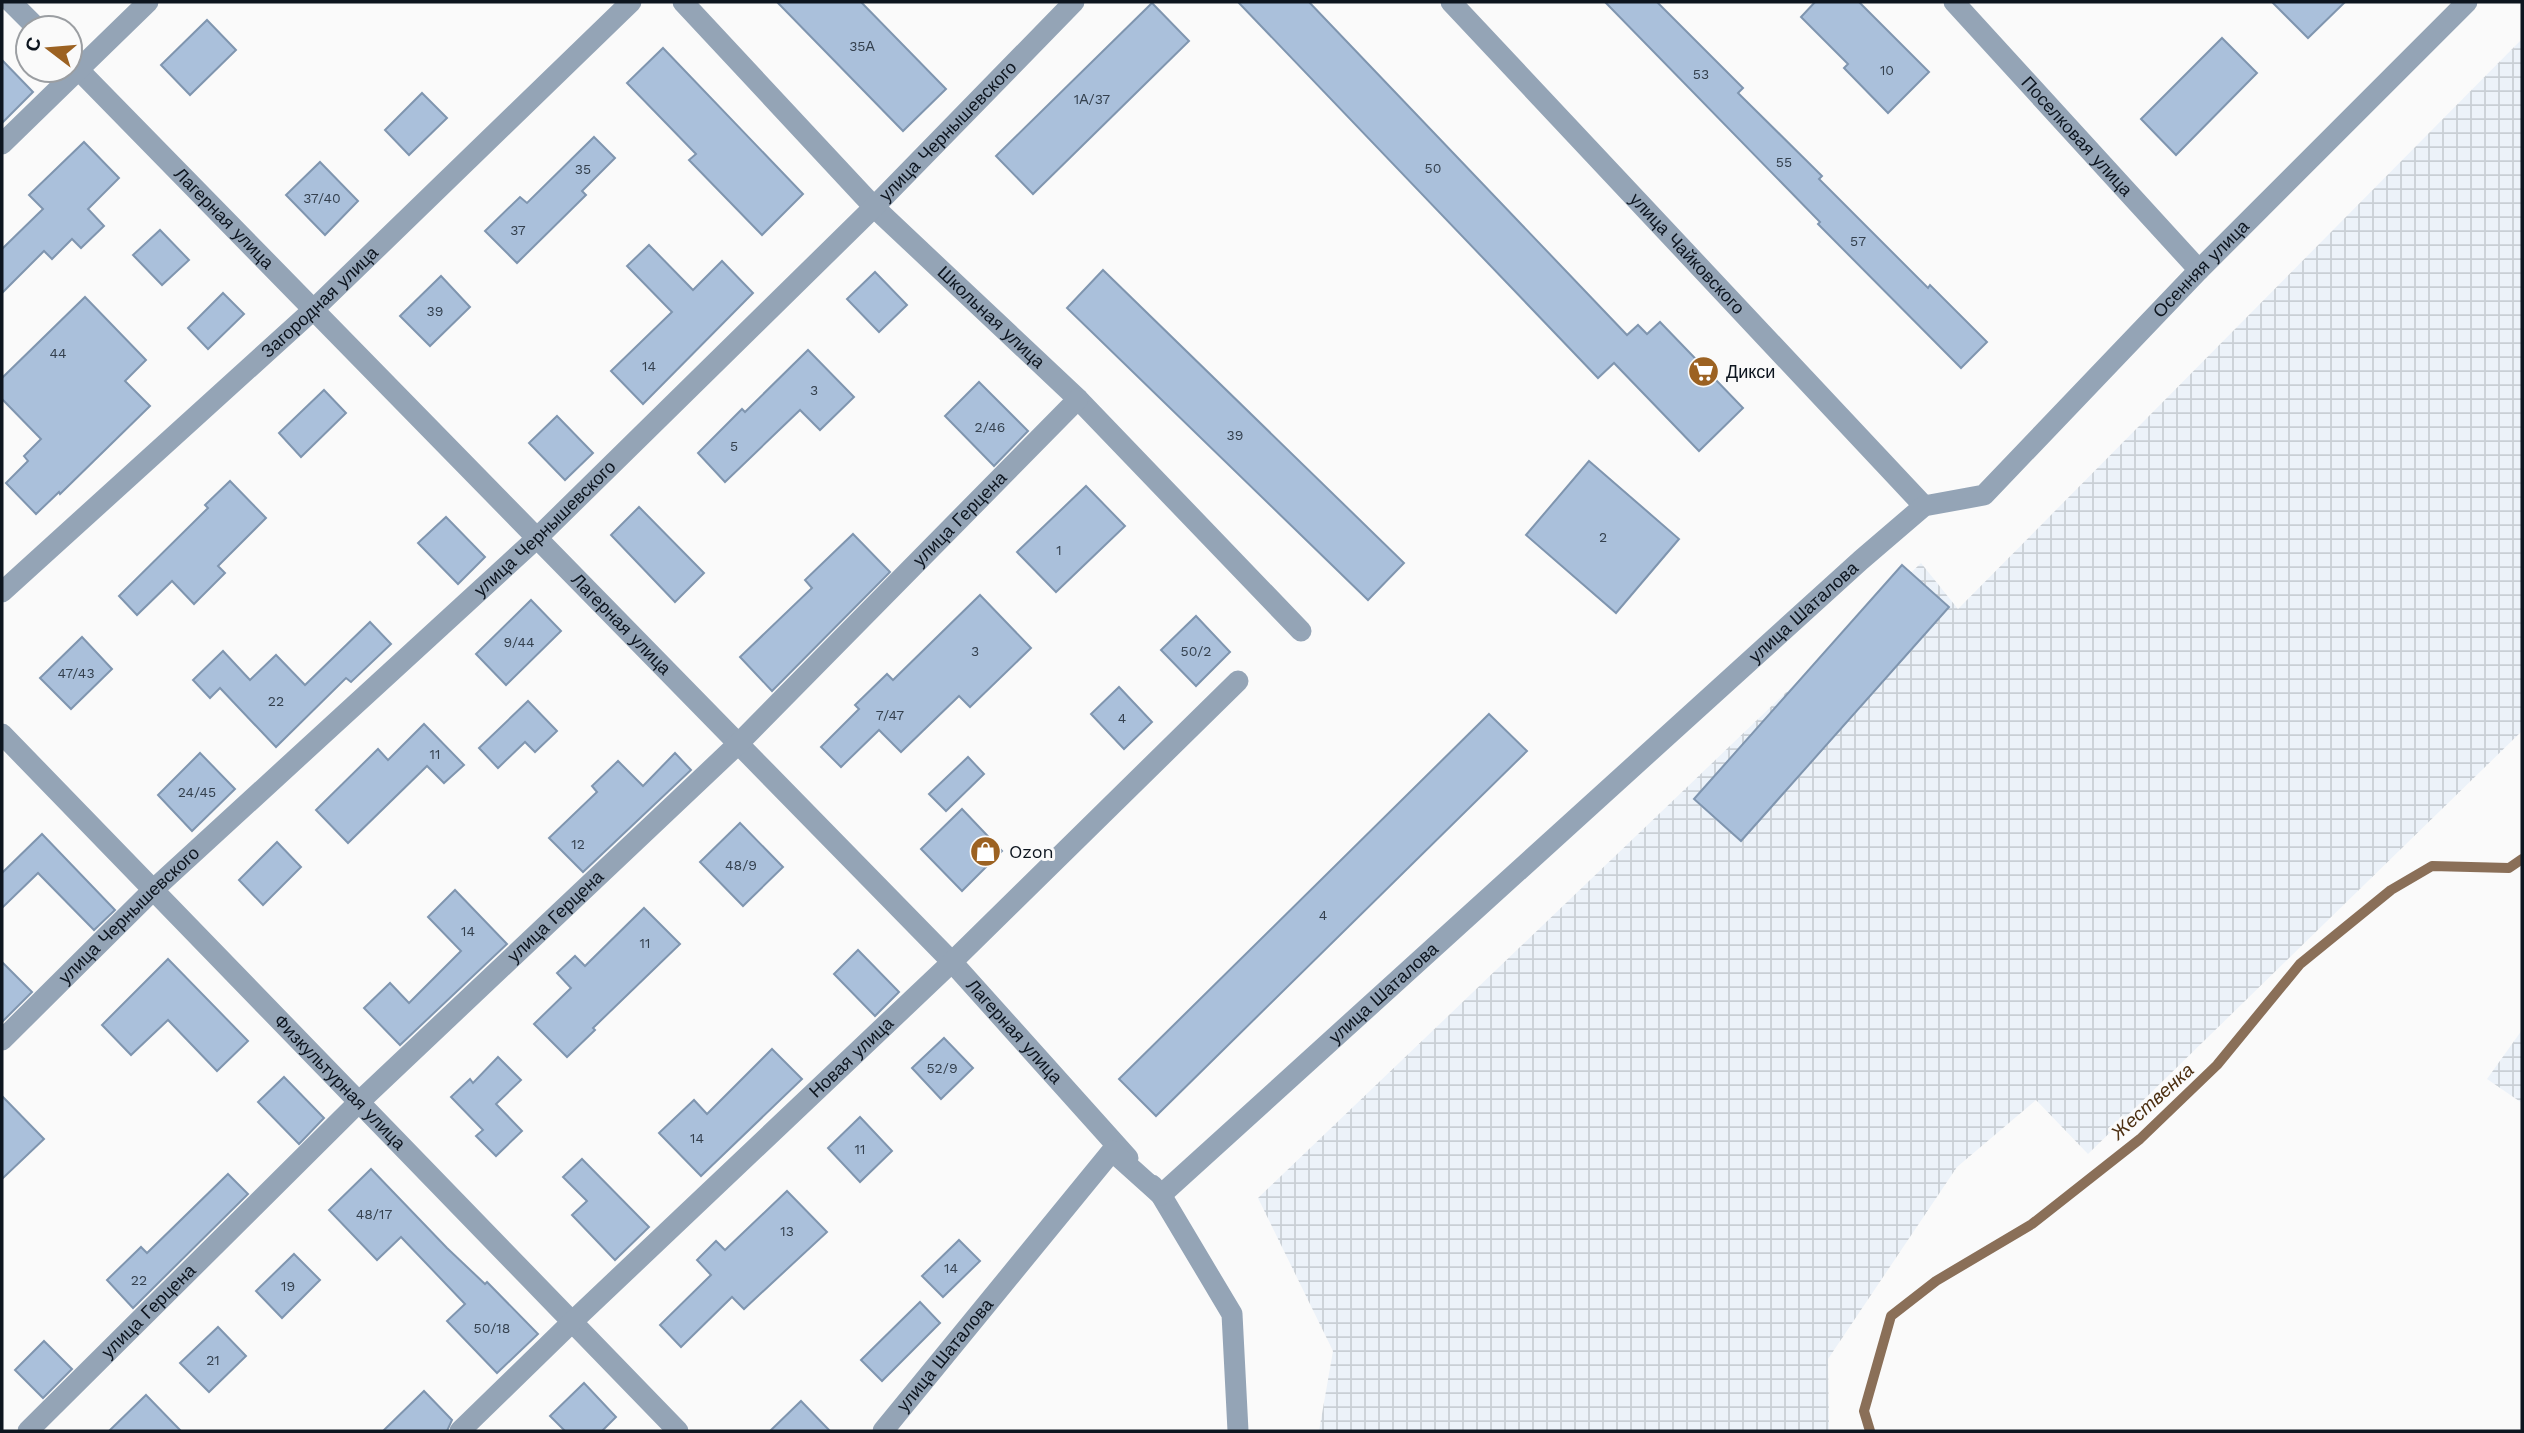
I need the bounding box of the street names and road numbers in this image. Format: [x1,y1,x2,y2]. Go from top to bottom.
street label: улица Чернышевского [875,56,1021,205]
street label: Поселковая улица [2017,72,2138,201]
street label: Лагерная улица [170,163,279,274]
street label: улица Чайковского [1626,188,1749,318]
street label: Осенняя улица [2148,215,2254,322]
street label: Загородная улица [257,241,383,362]
street label: Школьная улица [933,261,1050,373]
street label: улица Чернышевского [469,456,620,601]
street label: улица Герцена [908,466,1011,570]
street label: улица Шаталова [1744,556,1863,667]
street label: Лагерная улица [567,569,676,679]
street label: улица Чернышевского [54,842,203,988]
street label: улица Герцена [503,865,608,966]
street label: улица Шаталова [1324,937,1443,1048]
street label: Лагерная улица [962,974,1068,1088]
street label: Физкультурная улица [270,1010,411,1154]
street label: Новая улица [805,1012,898,1102]
street label: улица Герцена [97,1259,200,1362]
street label: улица Шаталова [892,1293,998,1416]

